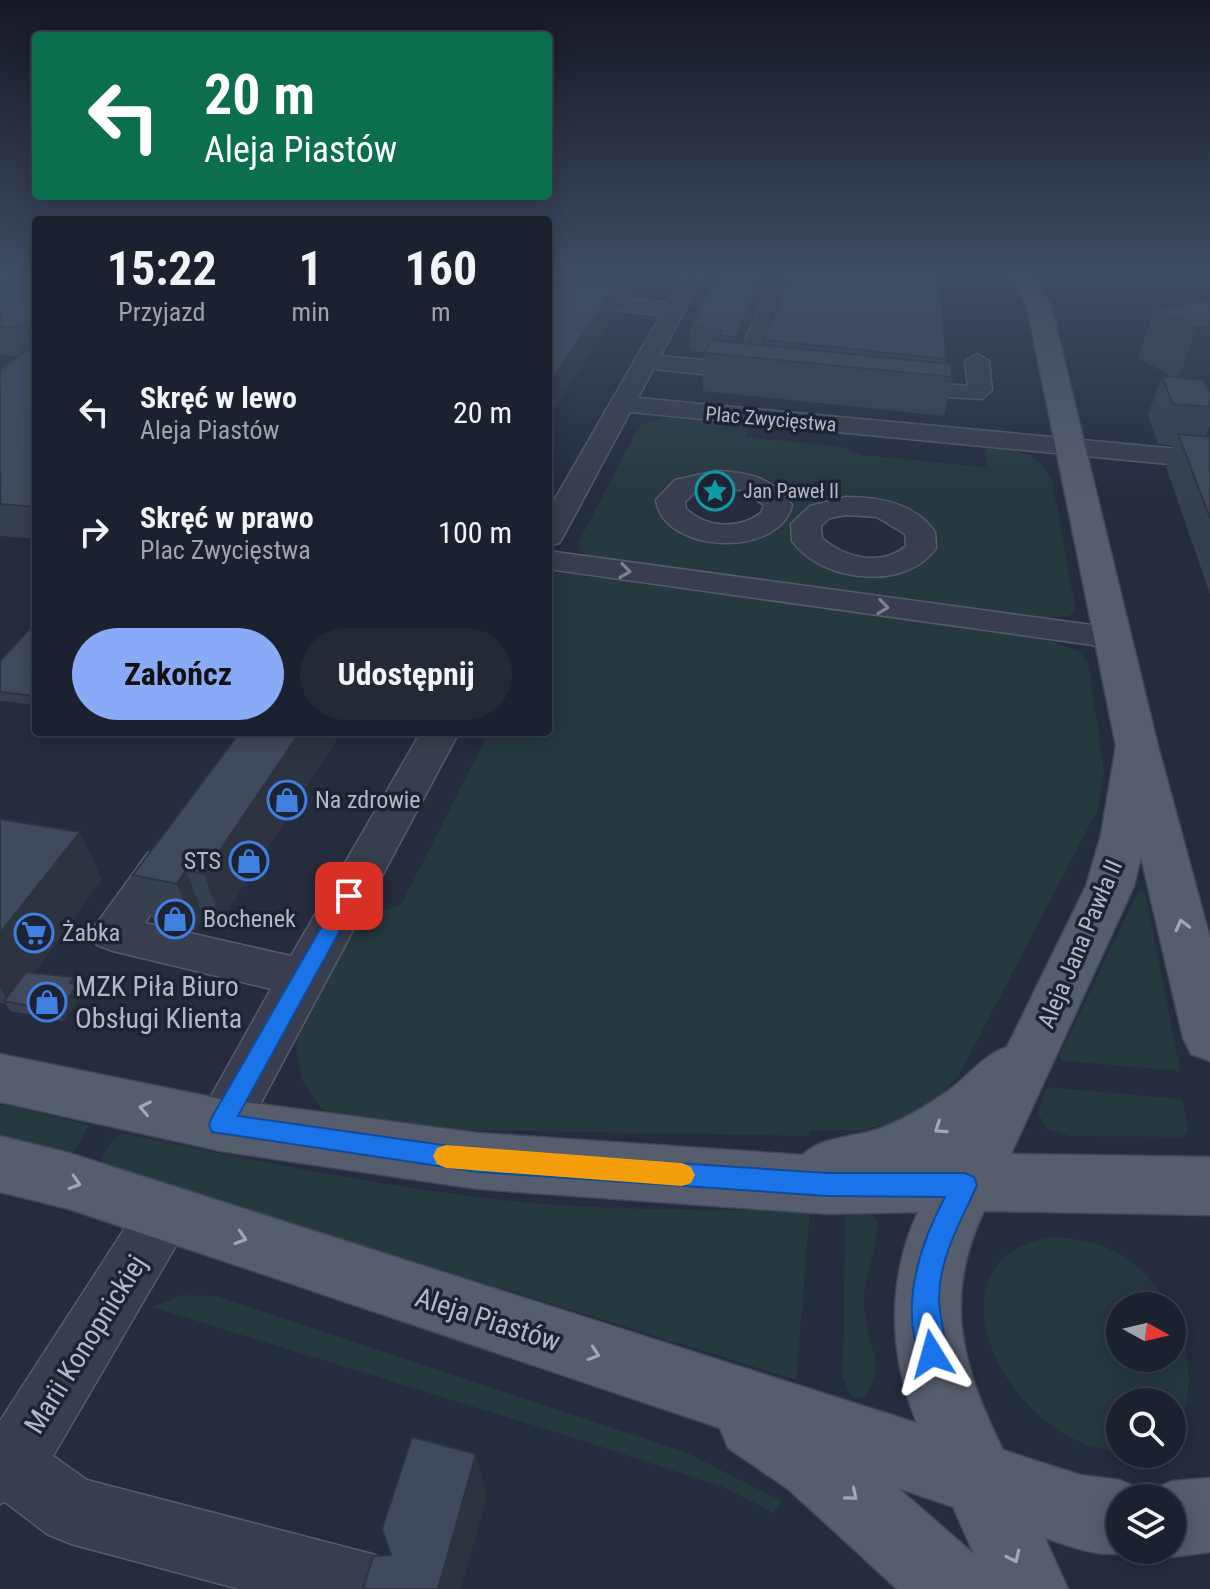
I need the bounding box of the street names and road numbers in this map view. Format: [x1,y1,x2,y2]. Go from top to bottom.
street label: Plac Zwycięstwa [705,401,837,437]
street label: Aleja Jana Pawła II [1032,856,1128,1032]
street label: Marii Konopnickiej [17,1249,154,1440]
street label: Aleja Piastów [411,1281,564,1358]

